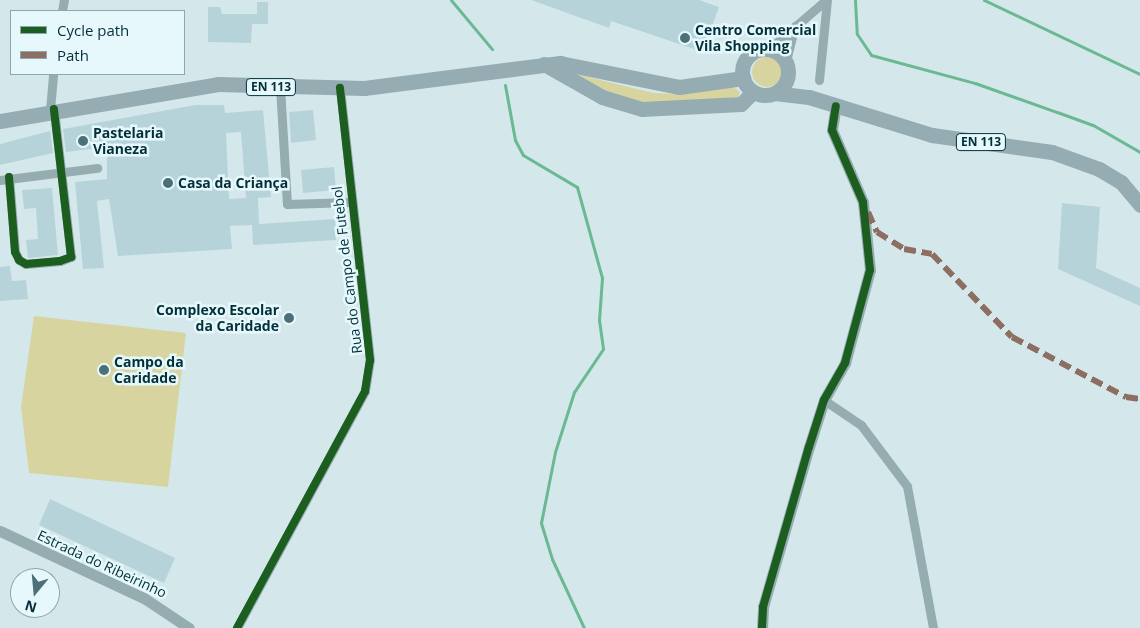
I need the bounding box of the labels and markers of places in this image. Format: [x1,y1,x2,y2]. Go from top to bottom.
place label: Centro Comercial Vila Shopping [695,22,816,54]
marker: Centro Comercial Vila Shopping [679,32,691,44]
place label: Pastelaria Vianeza [93,125,163,158]
marker: Pastelaria Vianeza [77,135,89,147]
place label: Casa da Criança [178,175,288,191]
marker: Casa da Criança [162,177,174,189]
place label: Complexo Escolar da Caridade [156,302,279,334]
marker: Complexo Escolar da Caridade [283,312,295,324]
place label: Campo da Caridade [114,354,184,387]
marker: Campo da Caridade [98,364,110,376]

